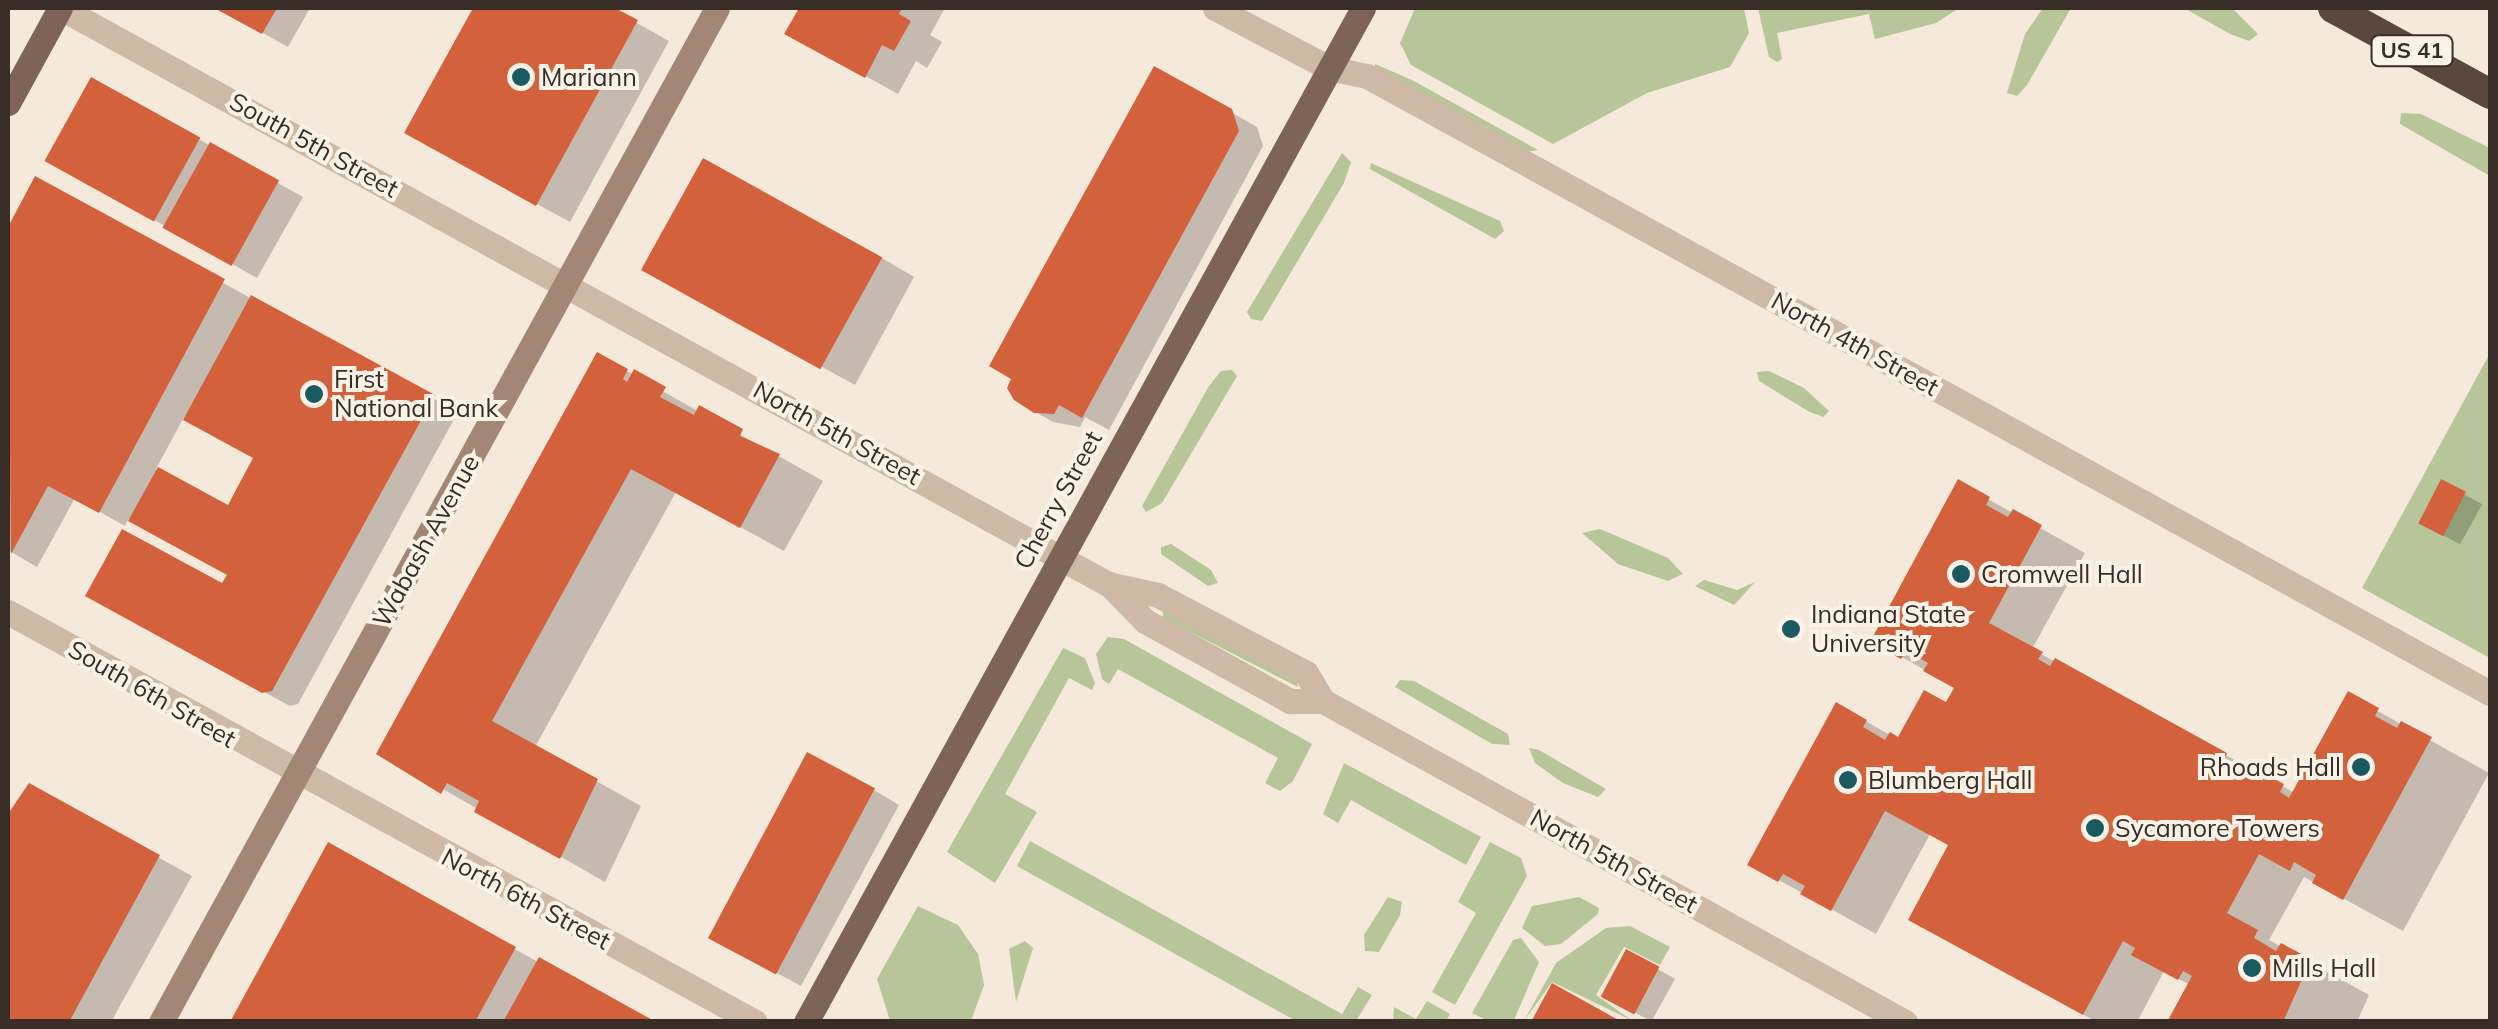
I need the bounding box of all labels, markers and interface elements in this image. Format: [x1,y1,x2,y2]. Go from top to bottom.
road number: US 41 [2370,34,2454,68]
place label: Mariann [541,62,637,92]
marker: Mariann [510,66,532,88]
street label: South 5th Street [224,86,404,204]
street label: North 4th Street [1766,286,1944,402]
place label: First National Bank [334,365,498,424]
street label: North 5th Street [748,375,926,491]
marker: First National Bank [303,383,325,405]
street label: Cherry Street [1008,426,1108,574]
street label: Wabash Avenue [366,450,486,632]
place label: Cromwell Hall [1981,559,2143,589]
marker: Cromwell Hall [1950,563,1972,585]
place label: Indiana State University [1811,600,1966,659]
marker: Indiana State University [1780,618,1802,640]
street label: South 6th Street [63,634,241,754]
place label: Rhoads Hall [2200,752,2341,782]
marker: Rhoads Hall [2350,756,2372,778]
place label: Blumberg Hall [1868,765,2032,795]
marker: Blumberg Hall [1837,769,1859,791]
street label: North 5th Street [1525,803,1703,919]
place label: Sycamore Towers [2115,813,2320,843]
marker: Sycamore Towers [2084,817,2106,839]
street label: North 6th Street [437,842,615,956]
place label: Mills Hall [2272,953,2376,983]
marker: Mills Hall [2241,957,2263,979]

